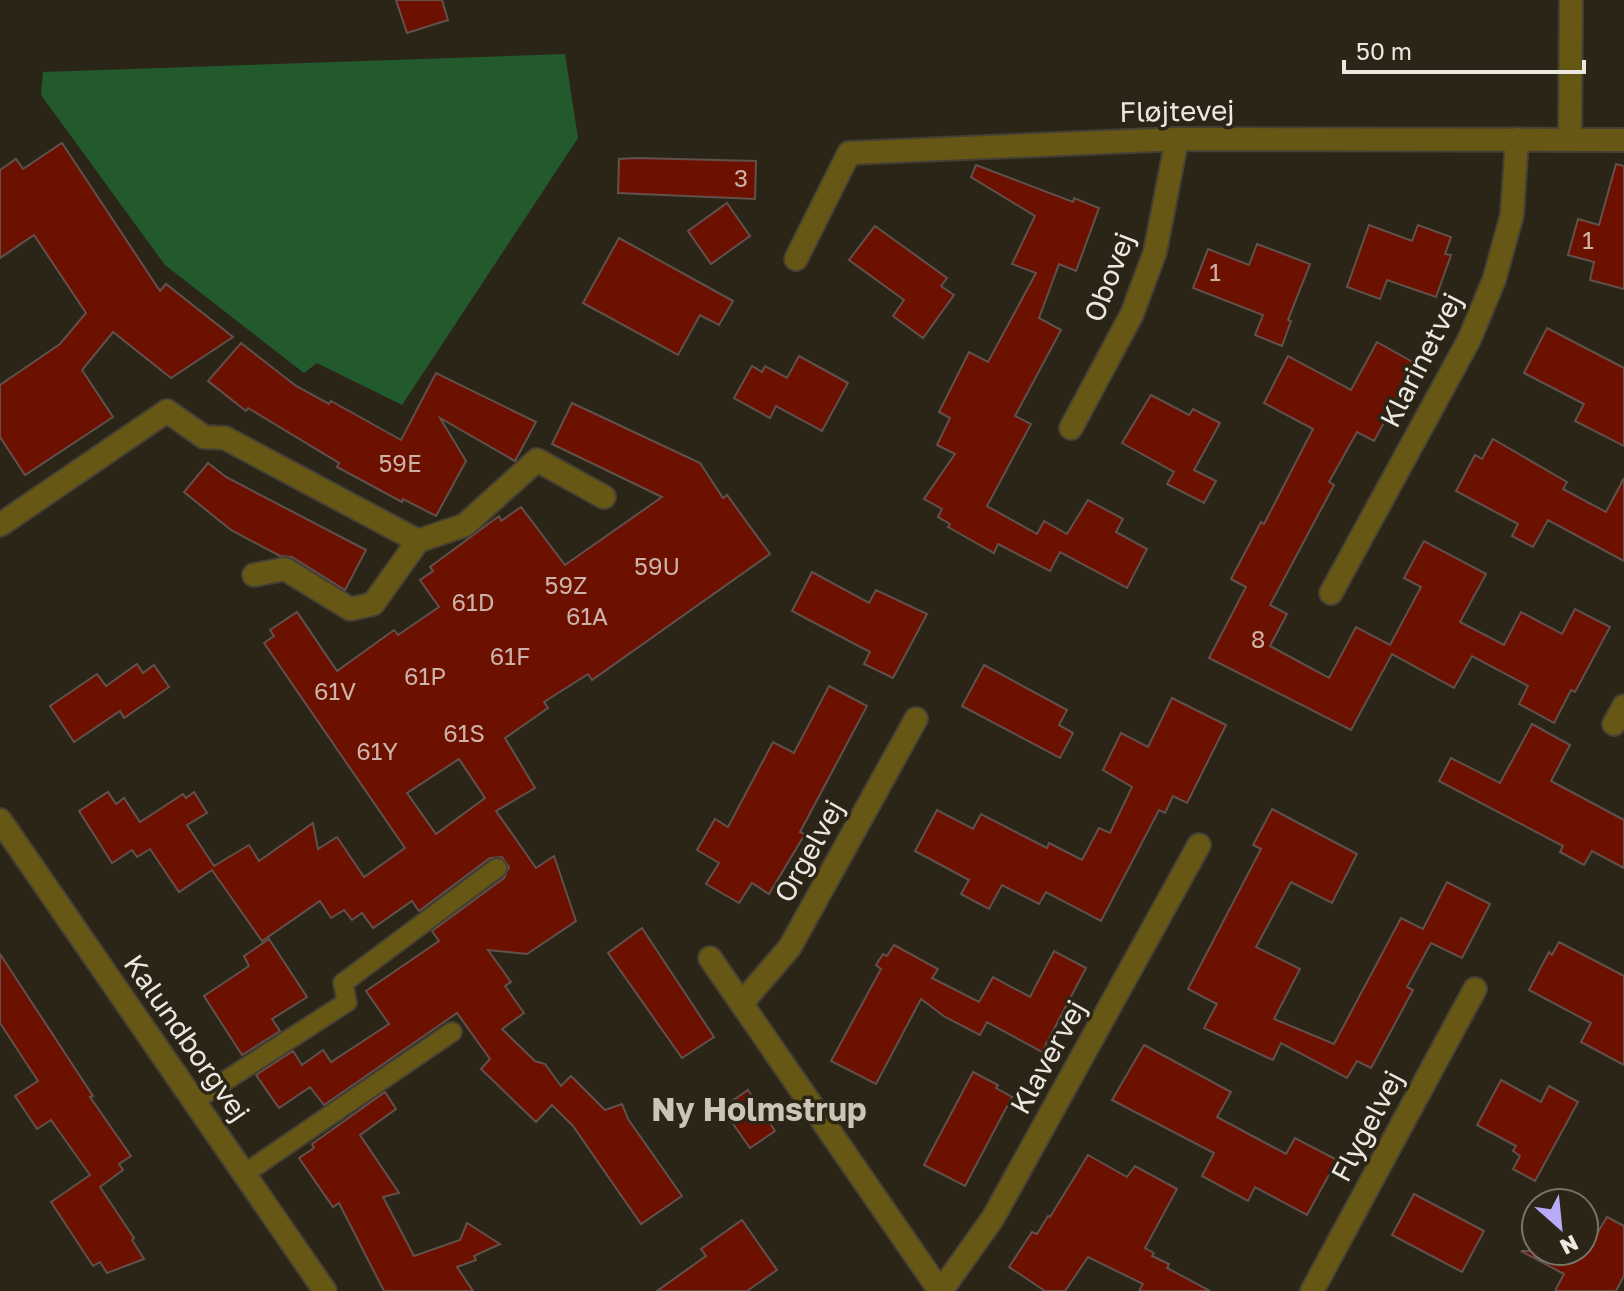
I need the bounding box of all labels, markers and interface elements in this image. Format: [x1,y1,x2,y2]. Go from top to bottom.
scale bar [1344,24,1584,74]
text: 50 m [1356,36,1412,65]
street label: Fløjtevej [1119,93,1235,128]
house number: 3 [734,163,748,192]
house number: 1 [1582,225,1594,254]
street label: Obovej [1076,227,1141,326]
house number: 1 [1209,257,1221,286]
street label: Klarinetvej [1373,287,1468,432]
house number: 59E [378,448,422,477]
house number: 59U [634,551,680,580]
house number: 59Z [545,570,587,599]
house number: 61D [452,587,494,616]
house number: 61A [566,601,608,630]
house number: 8 [1251,624,1265,653]
house number: 61F [490,641,530,670]
house number: 61P [404,661,446,690]
house number: 61V [314,676,356,705]
house number: 61S [443,718,485,747]
house number: 61Y [356,736,398,765]
street label: Orgelvej [767,794,850,908]
street label: Kalundborgvej [118,948,257,1127]
street label: Klavervej [1003,994,1092,1120]
street label: Flygelvej [1324,1065,1410,1187]
district label: Ny Holmstrup [651,1090,867,1128]
north arrow [1520,1187,1600,1267]
text: N [1556,1229,1583,1261]

